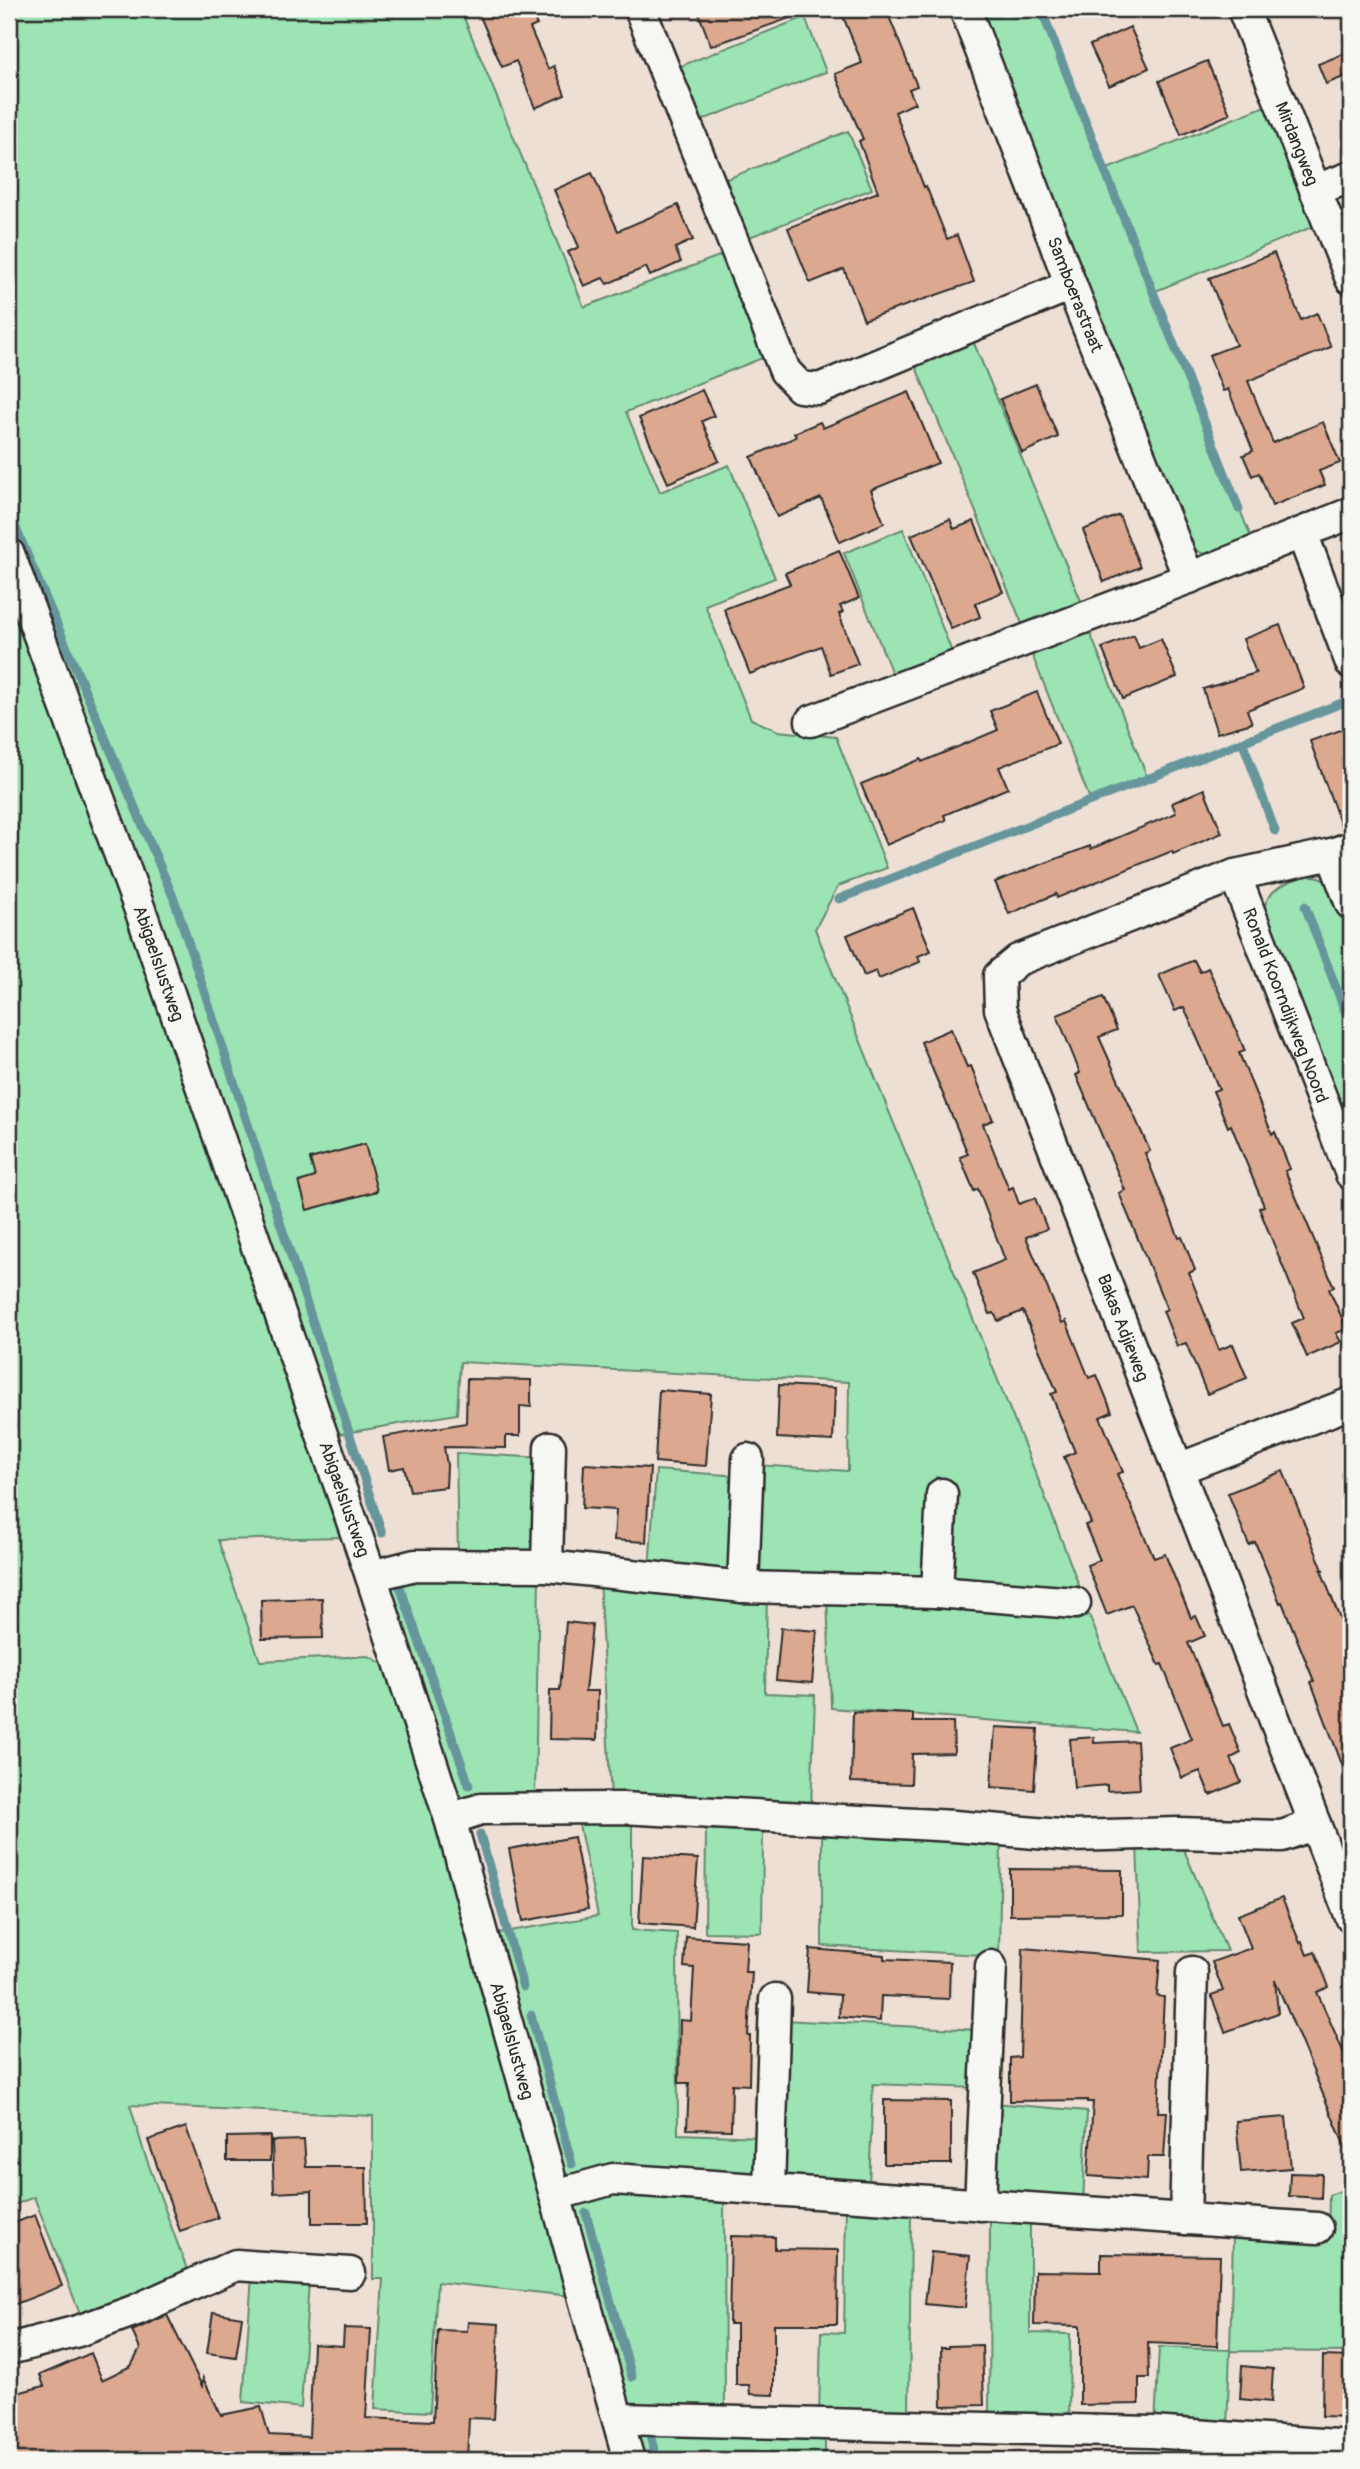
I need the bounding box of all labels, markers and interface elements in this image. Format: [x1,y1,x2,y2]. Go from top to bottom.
street label: Mirdangweg [1270,98,1324,189]
street label: Samboerastraat [1042,233,1109,356]
street label: Abigaelslustweg [128,902,189,1024]
street label: Ronald Koorndijkweg Noord [1237,905,1334,1106]
street label: Bakas Adjieweg [1092,1271,1154,1385]
street label: Abigaelslustweg [314,1438,375,1560]
street label: Abigaelslustweg [485,1979,539,2102]

